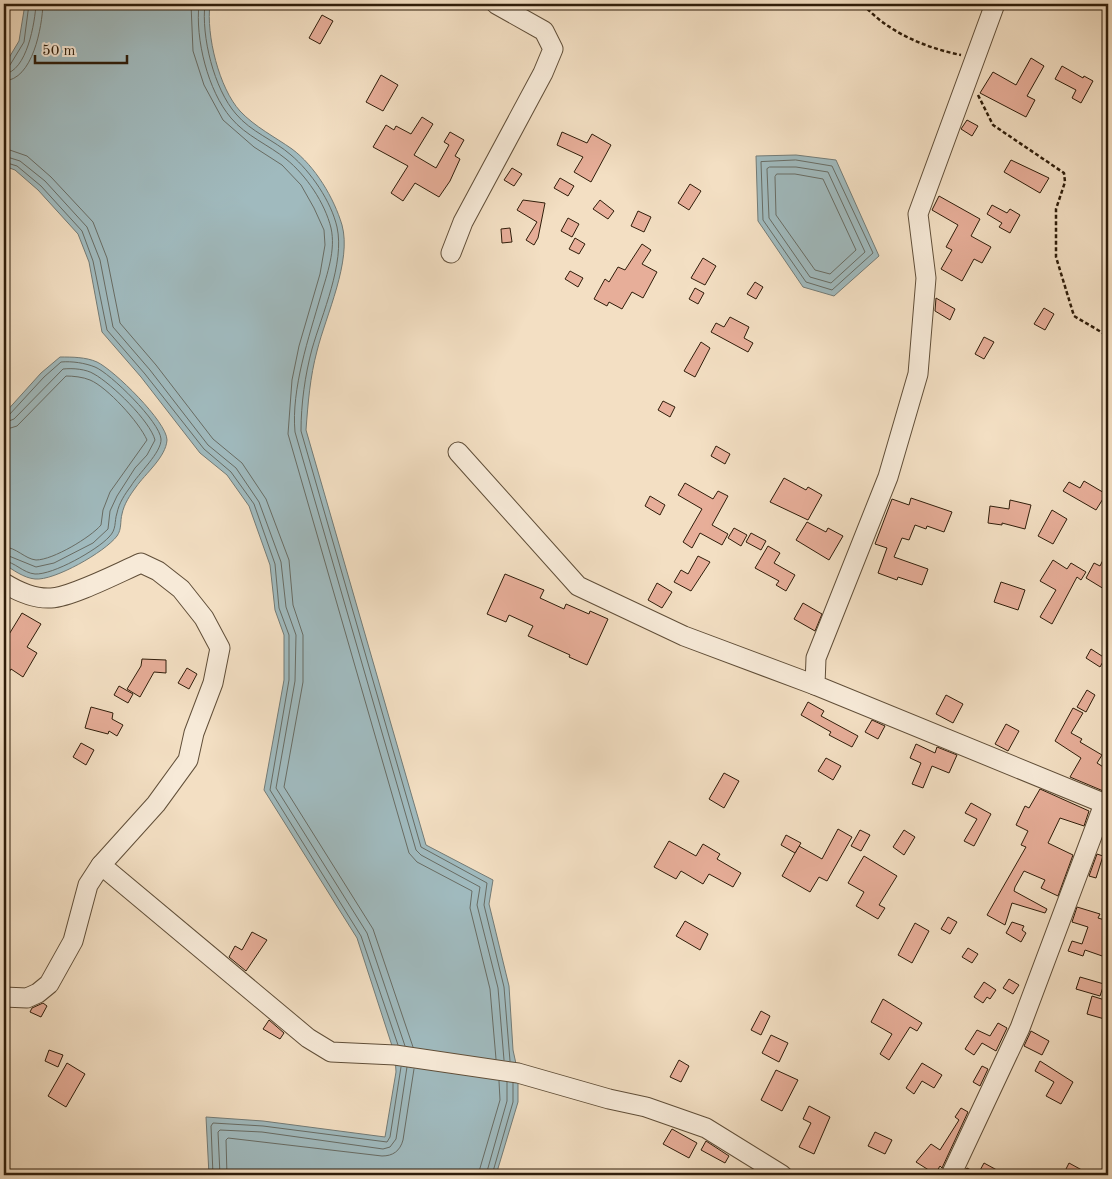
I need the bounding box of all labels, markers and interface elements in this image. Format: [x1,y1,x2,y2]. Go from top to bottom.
scale bar [35,32,128,64]
text: 50 m [42,44,76,59]

